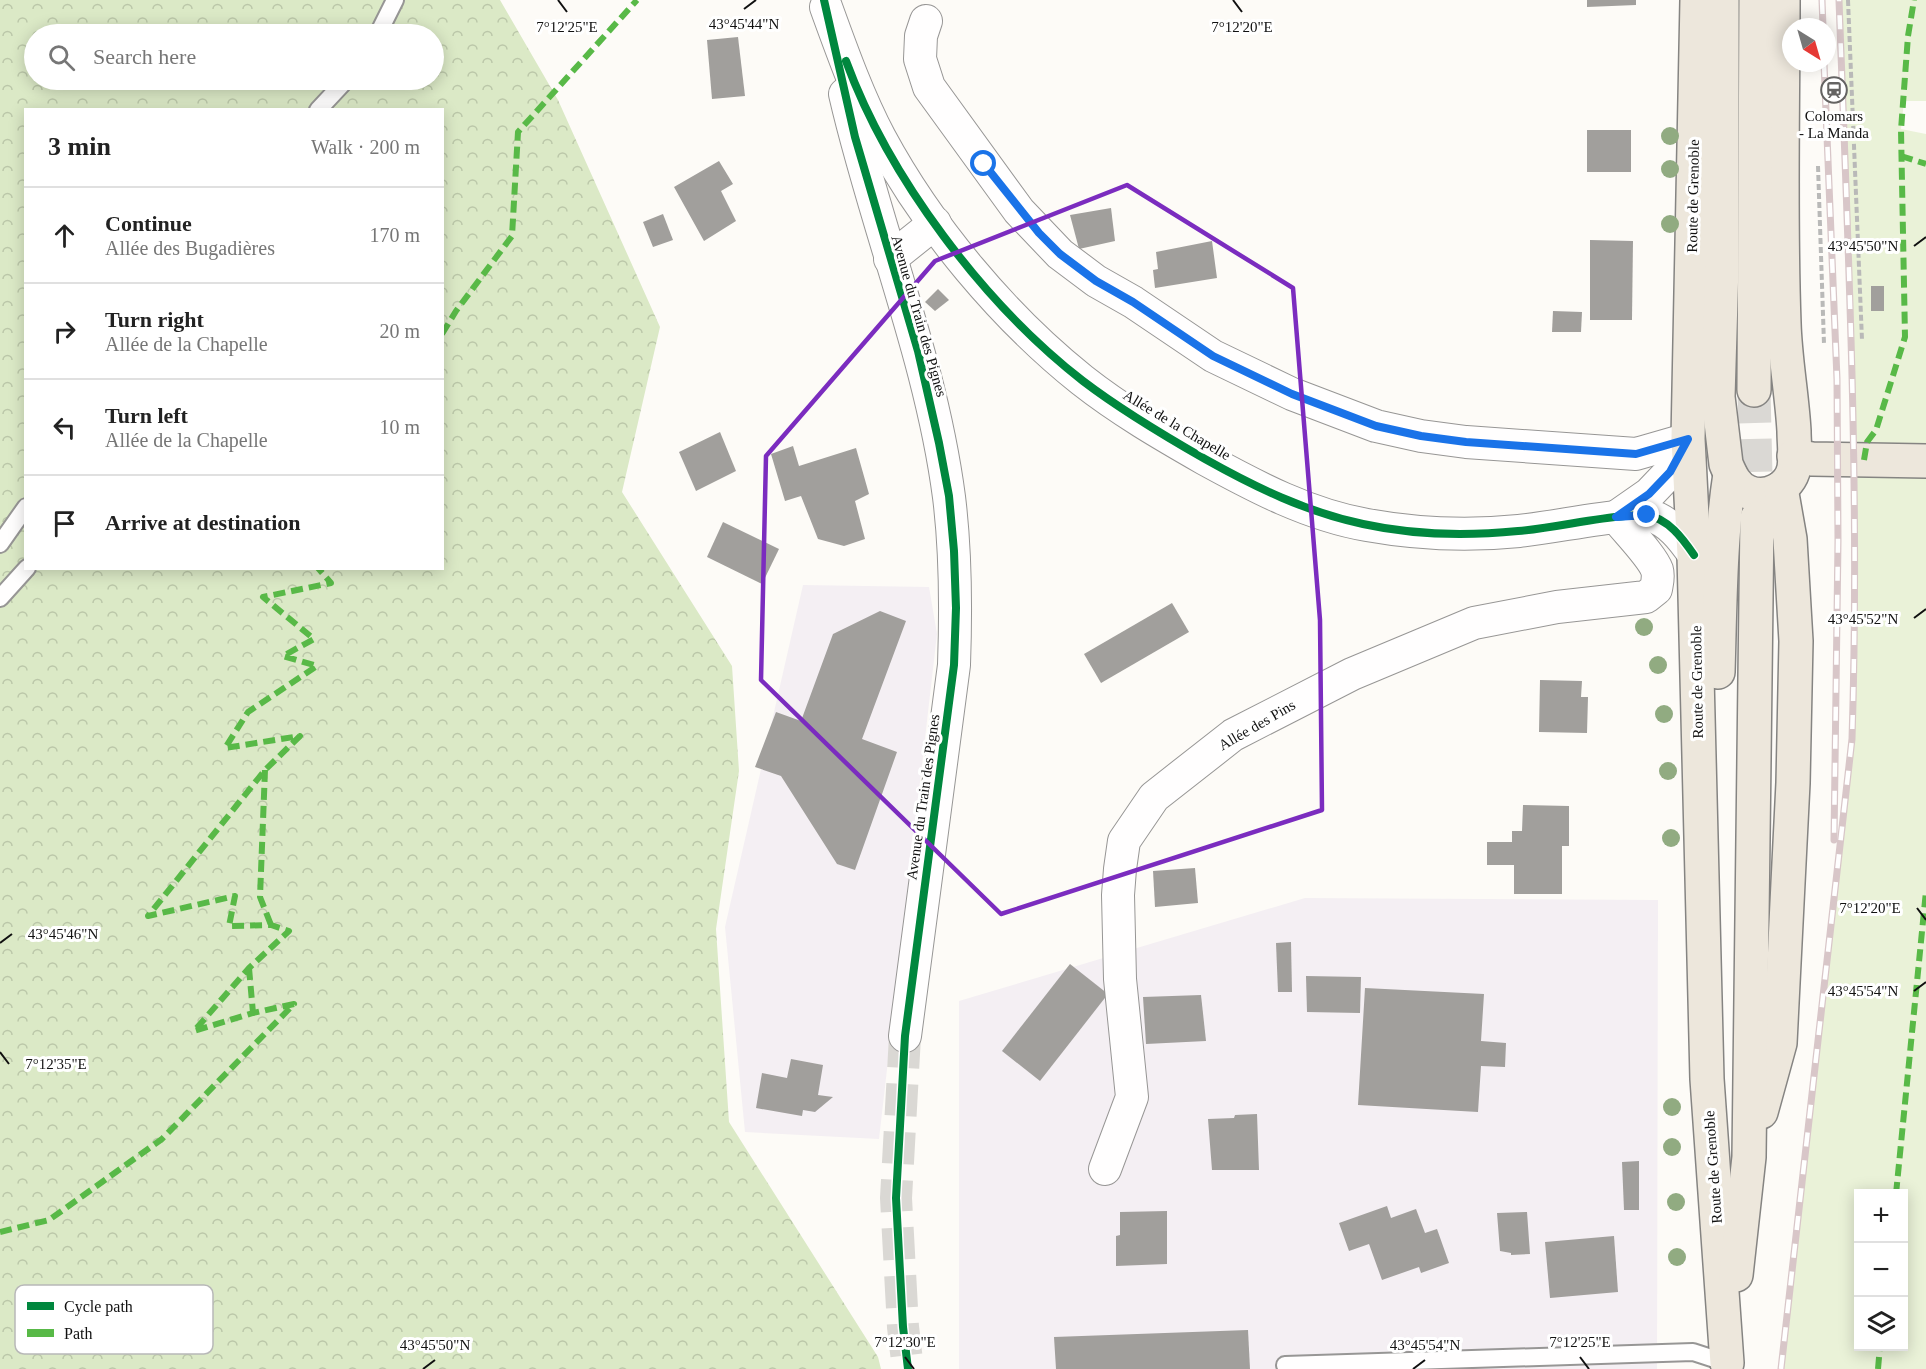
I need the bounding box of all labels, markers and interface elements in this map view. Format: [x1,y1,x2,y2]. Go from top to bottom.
text: 43°45'44"N [709,16,779,32]
north arrow [1782,18,1836,72]
text: 7°12'25"E [536,19,598,35]
text: 7°12'20"E [1211,19,1273,35]
search box [24,24,444,90]
icon: search [45,41,78,74]
text: Search here [93,44,196,69]
station icon: Colomars - La Manda [1819,75,1849,105]
place label: Colomars - La Manda [1799,108,1869,141]
text: 3 min [48,132,111,161]
text: Walk · 200 m [311,136,420,158]
street label: Route de Grenoble [1684,139,1702,253]
route start [970,150,996,176]
text: Continue [105,211,192,236]
icon: ahead [48,219,81,252]
text: 170 m [369,224,420,246]
street label: Avenue du Train des Pignes [888,233,950,399]
text: Allée des Bugadières [105,237,275,259]
text: 43°45'50"N [1828,238,1898,254]
text: Turn right [105,307,204,332]
icon: right [48,315,81,348]
text: 20 m [379,320,420,342]
text: Allée de la Chapelle [105,333,268,355]
street label: Allée de la Chapelle [1121,387,1234,463]
text: Turn left [105,403,188,428]
icon: left [48,411,81,444]
text: 10 m [379,416,420,438]
text: Allée de la Chapelle [105,429,268,451]
route end [1633,501,1659,527]
icon: arrive [48,507,81,540]
text: Arrive at destination [105,510,301,535]
text: 43°45'52"N [1828,611,1898,627]
street label: Route de Grenoble [1688,625,1706,739]
street label: Allée des Pins [1216,697,1298,753]
street label: Avenue du Train des Pignes [903,713,943,881]
text: 7°12'20"E [1839,900,1901,916]
text: 43°45'46"N [28,926,98,942]
text: 43°45'54"N [1828,983,1898,999]
text: 7°12'35"E [25,1056,87,1072]
street label: Route de Grenoble [1701,1110,1725,1224]
map controls [1854,1189,1908,1351]
button: + [1854,1189,1908,1243]
button: − [1854,1243,1908,1297]
legend [15,1285,213,1354]
button: layers [1854,1297,1908,1351]
text: Cycle path [64,1298,133,1316]
text: Path [64,1325,92,1342]
text: 7°12'30"E [874,1334,936,1350]
text: 7°12'25"E [1549,1334,1611,1350]
text: 43°45'50"N [400,1337,470,1353]
text: 43°45'54"N [1390,1337,1460,1353]

